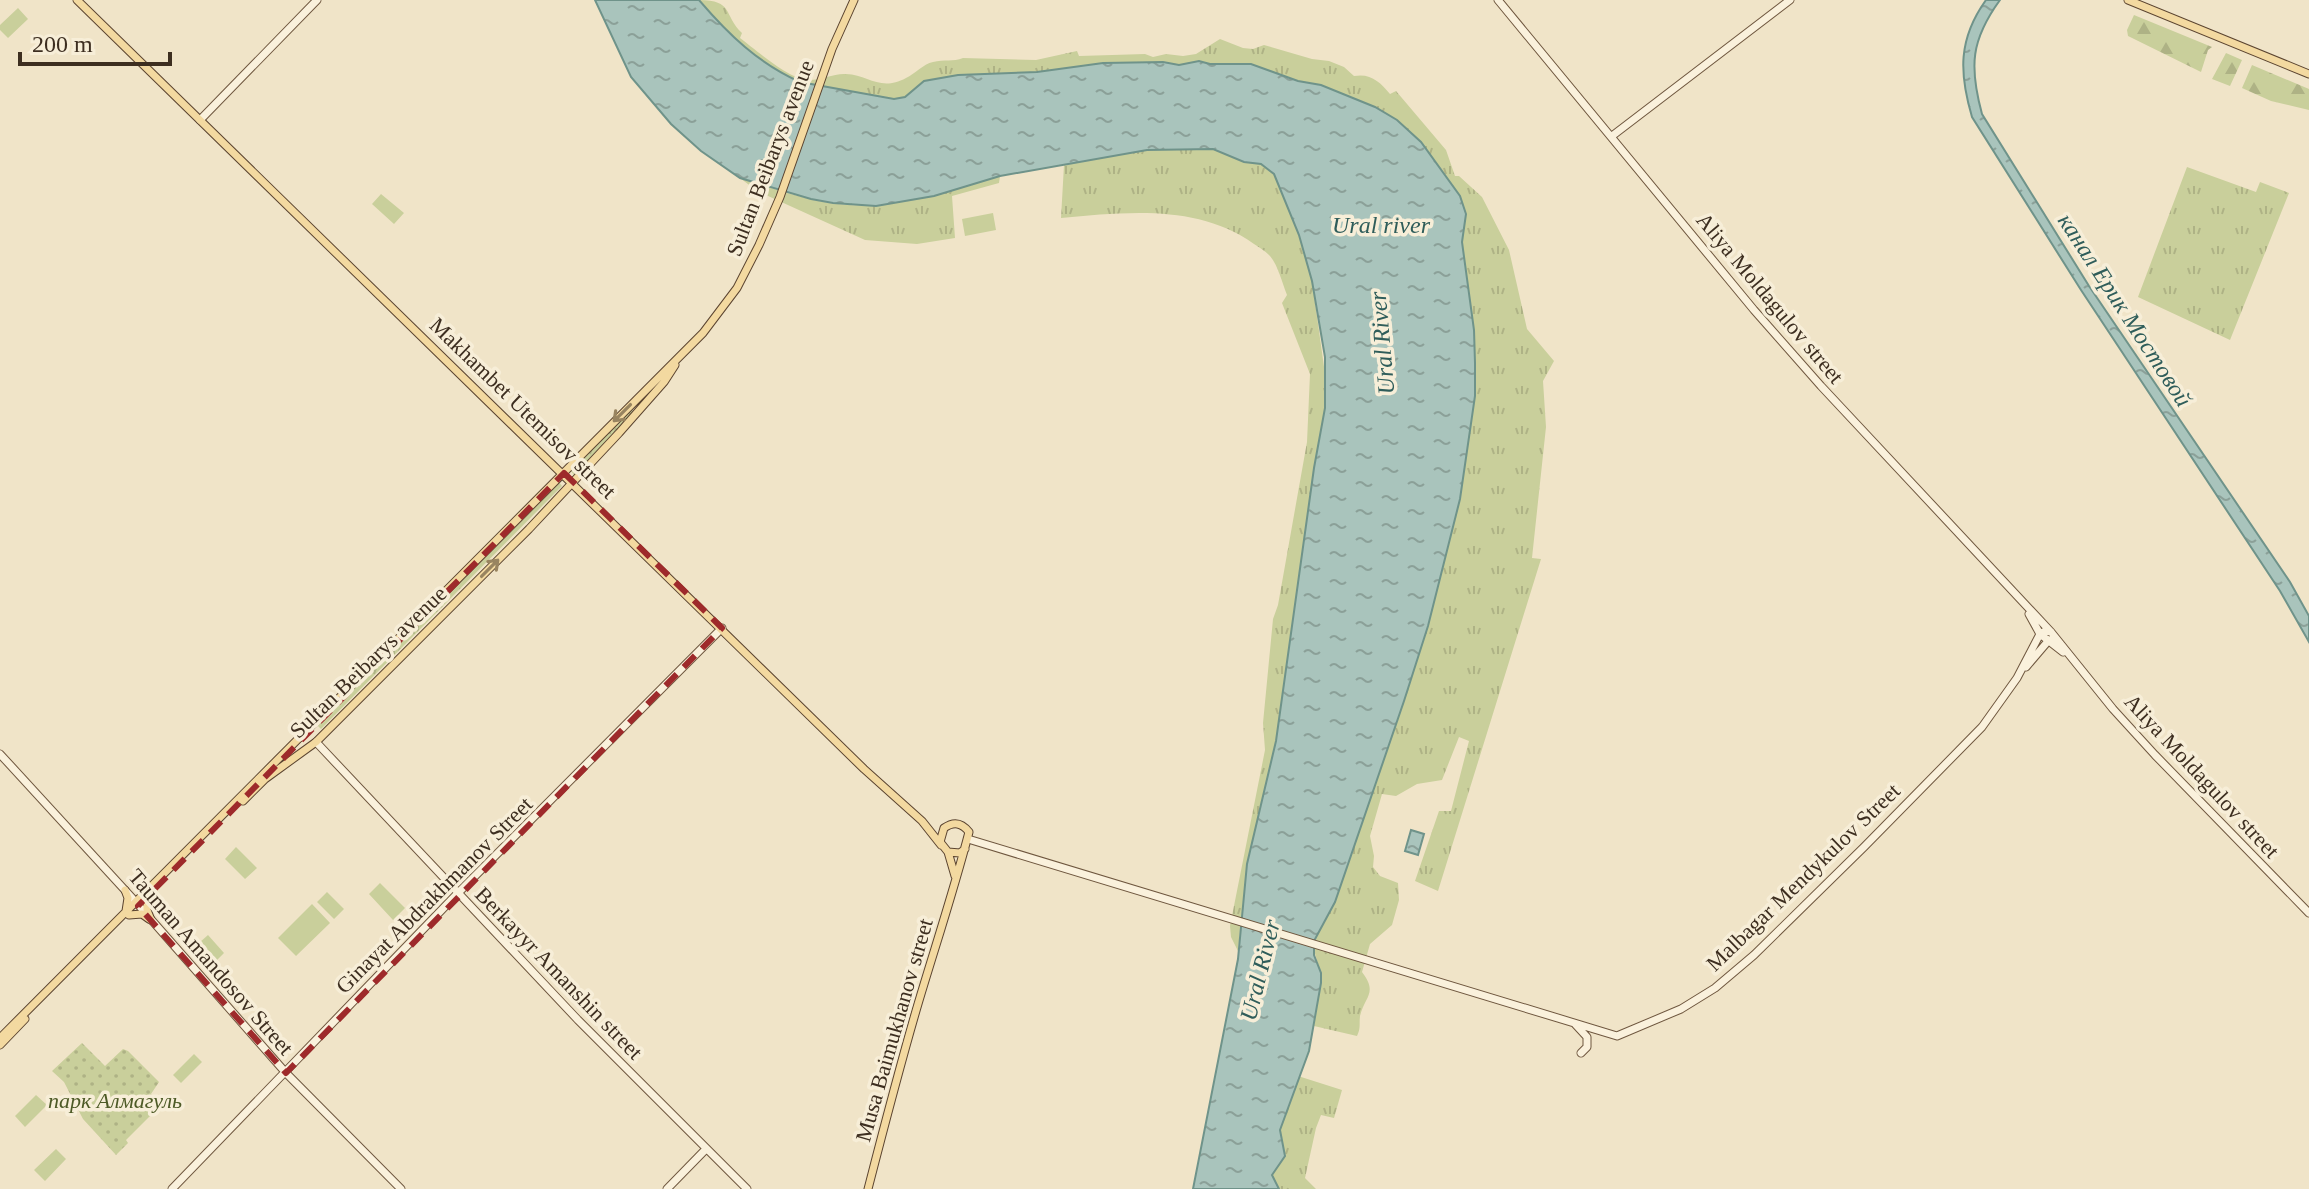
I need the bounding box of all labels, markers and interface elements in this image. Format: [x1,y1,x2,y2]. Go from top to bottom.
scale bar [20,16,170,66]
text: 200 m [32,31,93,57]
street label: Sultan Beibarys avenue [721,57,819,259]
street label: Aliya Moldagulov street [1691,208,1849,388]
water label: канал Ерик Мостовой [2053,209,2197,411]
water label: Ural river [1332,212,1431,238]
water label: Ural River [1364,290,1399,396]
street label: Makhambet Utemisov street [425,312,621,504]
one-way arrow [613,403,632,422]
one-way arrow [480,559,499,578]
street label: Sultan Beibarys avenue [285,581,451,743]
street label: Aliya Moldagulov street [2120,689,2284,863]
street label: Malbagar Mendykulov Street [1701,778,1905,976]
street label: Ginayat Abdrakhmanov Street [331,792,537,998]
street label: Tauman Amandosov Street [124,864,298,1060]
street label: Berkayyr Amanshin street [470,882,648,1064]
street label: Musa Baimukhanov street [850,916,938,1144]
water label: Ural River [1235,916,1285,1023]
park label: парк Алмагуль [48,1088,182,1113]

